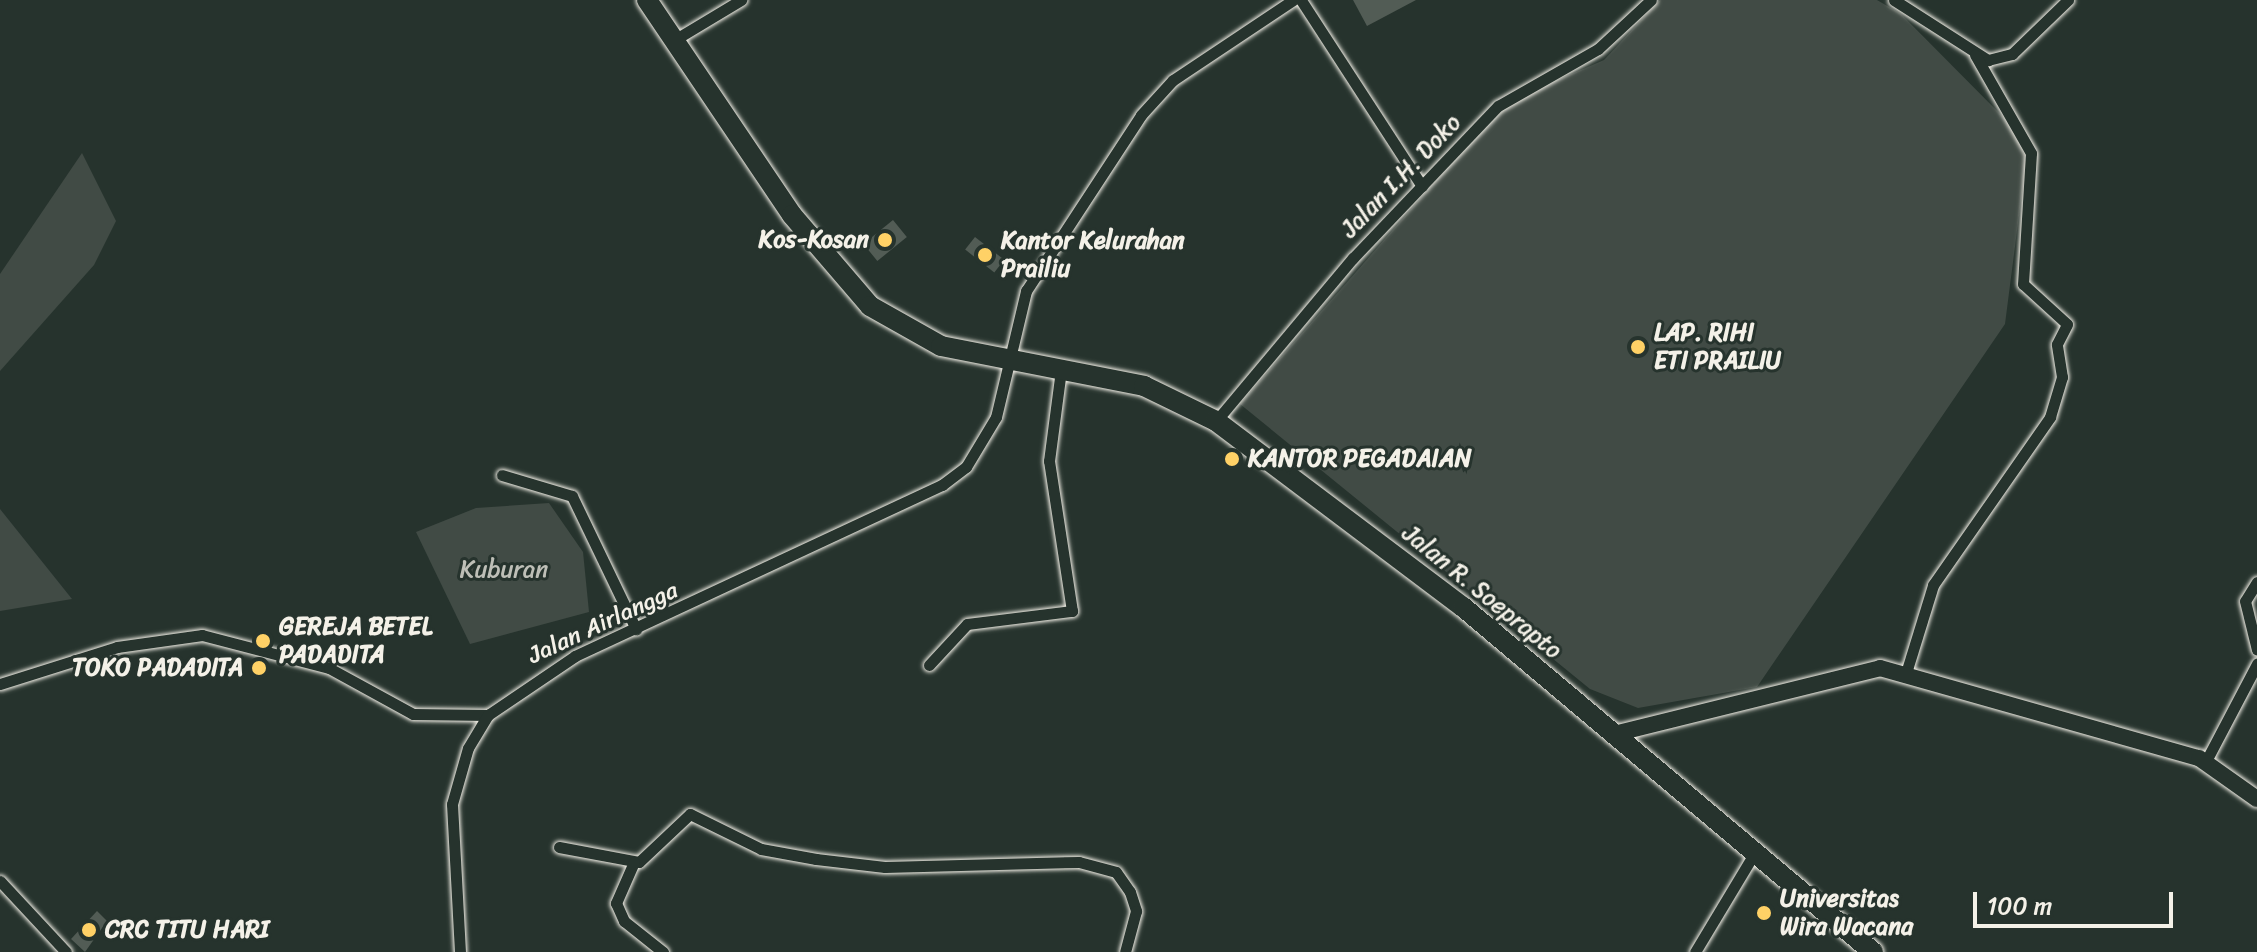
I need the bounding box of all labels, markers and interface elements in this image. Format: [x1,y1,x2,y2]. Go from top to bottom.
street label: Jalan I.H. Doko [1335,108,1467,244]
place label: Kos-Kosan [759,226,869,254]
place label: Kantor Kelurahan Prailiu [1001,227,1185,283]
marker: Kos-Kosan [876,231,894,249]
marker: Kantor Kelurahan Prailiu [976,246,994,264]
place label: LAP. RIHI ETI PRAILIU [1654,319,1781,375]
marker: LAP. RIHI ETI PRAILIU [1629,338,1647,356]
place label: KANTOR PEGADAIAN [1248,445,1472,473]
marker: KANTOR PEGADAIAN [1223,450,1241,468]
street label: Jalan R. Soeprapto [1396,518,1568,666]
park label: Kuburan [460,556,548,584]
street label: Jalan Airlangga [524,576,682,670]
place label: GEREJA BETEL PADADITA [279,613,433,669]
marker: GEREJA BETEL PADADITA [254,632,272,650]
place label: TOKO PADADITA [72,654,243,682]
marker: TOKO PADADITA [250,659,268,677]
scale bar [1977,876,2177,926]
place label: Universitas Wira Wacana [1780,885,1913,941]
text: 100 m [1987,885,2052,927]
marker: Universitas Wira Wacana [1755,904,1773,922]
place label: CRC TITU HARI [105,916,267,944]
marker: CRC TITU HARI [80,921,98,939]

